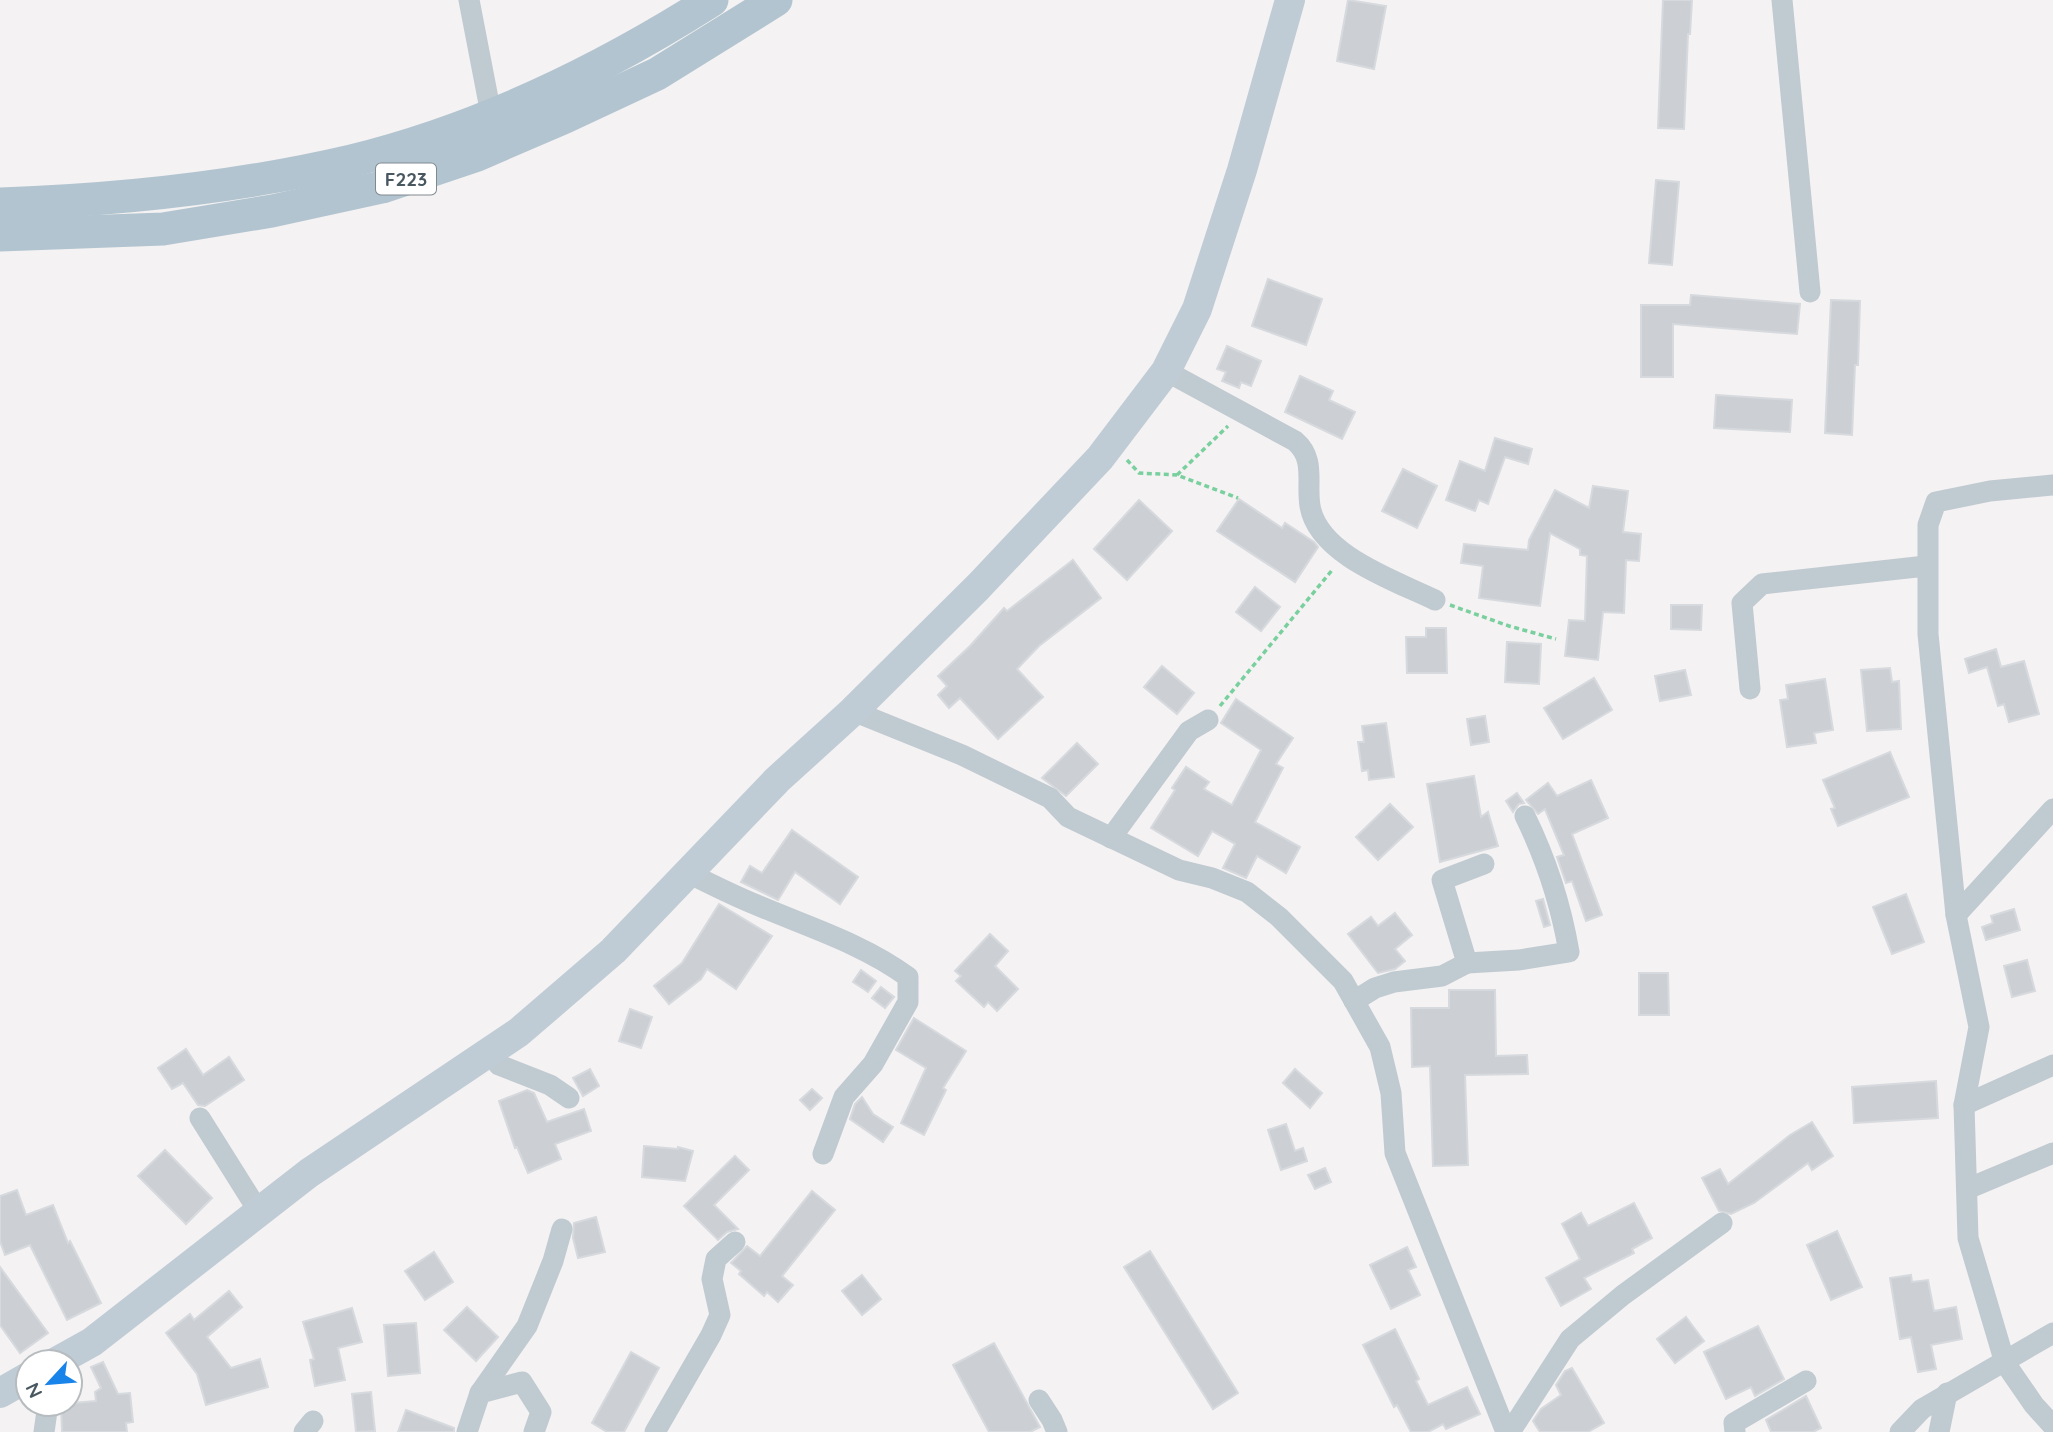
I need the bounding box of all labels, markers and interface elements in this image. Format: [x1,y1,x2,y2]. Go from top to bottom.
road number: F223 [376,164,436,195]
north arrow [14,1348,84,1418]
text: N [20,1379,48,1402]

